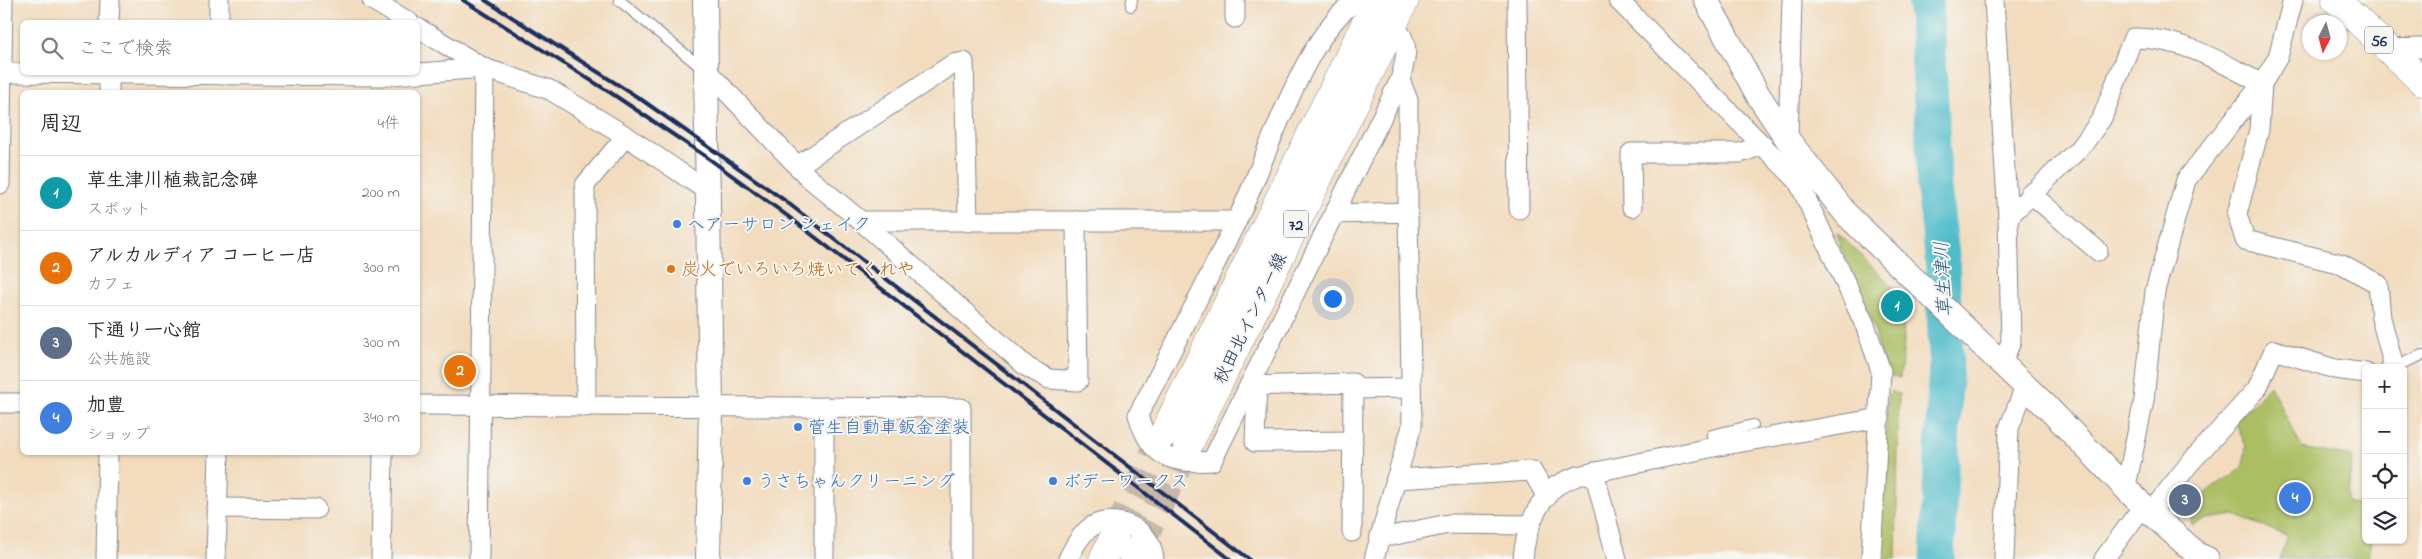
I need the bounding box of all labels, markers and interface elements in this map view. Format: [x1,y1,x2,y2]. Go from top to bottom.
north arrow [2302,15,2347,60]
search box [20,20,420,75]
road number: 56 [2365,26,2393,54]
icon: search [38,34,66,62]
text: ここで検索 [78,36,173,63]
text: 周辺 [40,110,82,140]
text: 4件 [377,112,400,136]
text: 草生津川植栽記念碑 [87,168,258,195]
text: 1 [53,181,59,205]
text: 200 m [362,181,400,205]
text: スポット [87,198,151,222]
road number: 72 [1284,210,1308,238]
place label: ヘアーサロン シェイク [687,213,871,239]
marker: ヘアーサロン シェイク [671,218,683,230]
water label: 草生津川 [1929,240,1960,318]
text: アルカルディア コーヒー店 [87,243,315,270]
street label: 秋田北インター線 [1209,249,1295,389]
text: 2 [52,256,60,280]
text: 300 m [363,256,400,280]
place label: 炭火でいろいろ焼いてくれや [681,258,915,284]
marker: 炭火でいろいろ焼いてくれや [665,263,677,275]
text: カフェ [87,273,135,297]
your location [1320,286,1346,312]
pin: 1 [1881,287,1913,325]
text: 下通り一心館 [87,318,201,345]
text: 3 [53,331,59,355]
text: 300 m [363,331,400,355]
text: 公共施設 [87,348,151,372]
pin: 2 [444,352,476,390]
map controls [2362,364,2407,544]
button: + [2362,364,2407,409]
text: 加豊 [87,393,125,420]
text: 4 [53,406,59,430]
text: 340 m [363,406,400,430]
button: − [2362,409,2407,454]
place label: 菅生自動車鈑金塗装 [808,416,970,442]
marker: 菅生自動車鈑金塗装 [792,421,804,433]
text: ショップ [87,423,150,447]
button: locate [2362,454,2407,499]
place label: うさちゃんクリーニング [757,470,955,496]
place label: ボデーワークス [1063,470,1188,496]
marker: うさちゃんクリーニング [741,475,753,487]
marker: ボデーワークス [1047,475,1059,487]
pin: 4 [2279,479,2311,517]
pin: 3 [2169,481,2201,519]
button: layers [2362,499,2407,544]

